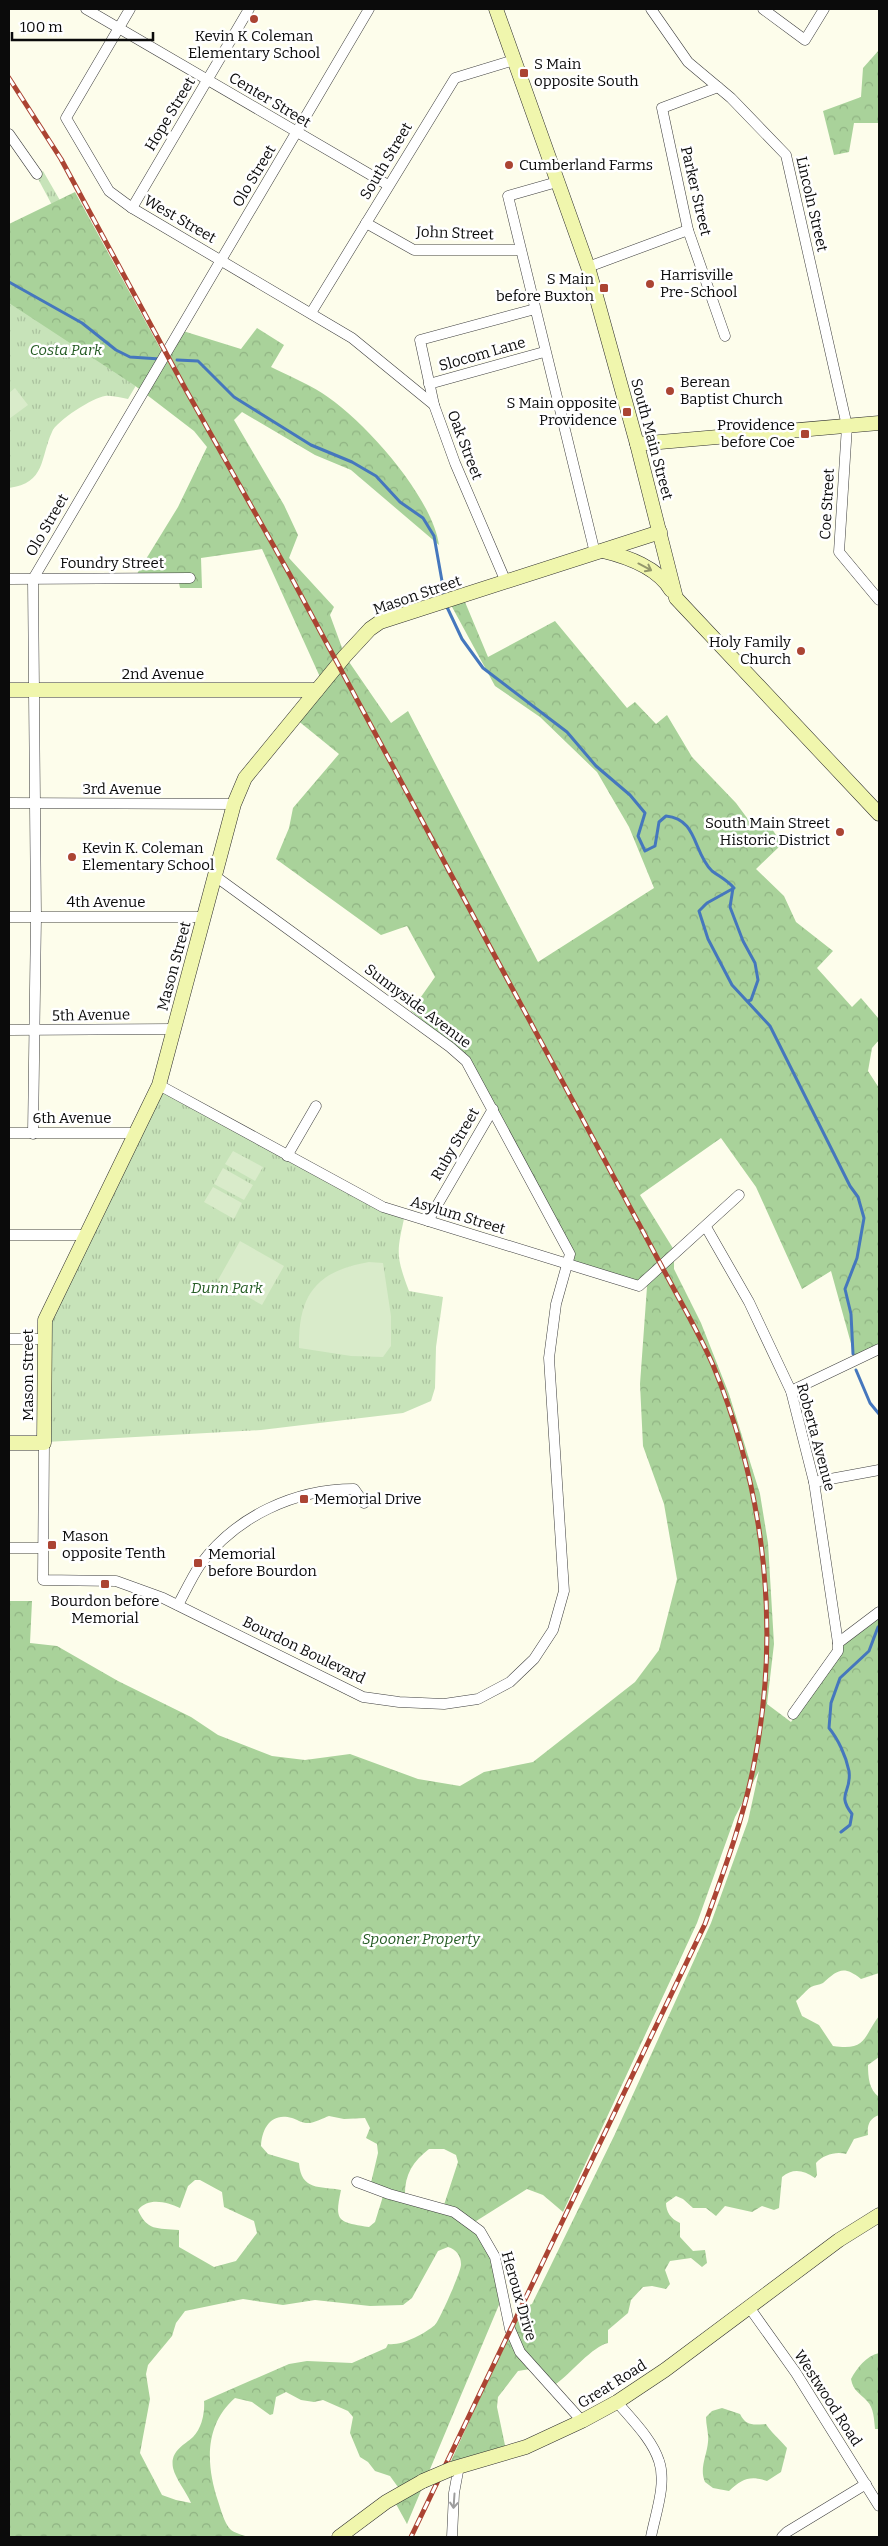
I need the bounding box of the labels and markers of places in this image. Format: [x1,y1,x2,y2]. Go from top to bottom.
marker: Kevin K Coleman Elementary School [248,13,260,25]
place label: Kevin K Coleman Elementary School [188,27,320,62]
place label: S Main opposite South [534,55,639,90]
marker: S Main opposite South [518,67,530,79]
place label: Cumberland Farms [519,156,653,174]
marker: Cumberland Farms [503,159,515,171]
place label: Harrisville Pre-School [660,266,737,301]
place label: S Main before Buxton [496,270,595,305]
marker: Harrisville Pre-School [644,278,656,290]
marker: S Main before Buxton [598,282,610,294]
place label: Berean Baptist Church [680,373,784,408]
marker: Berean Baptist Church [664,385,676,397]
place label: S Main opposite Providence [507,394,617,429]
marker: S Main opposite Providence [621,406,633,418]
place label: Providence before Coe [717,416,795,451]
marker: Providence before Coe [799,428,811,440]
place label: Holy Family Church [709,633,792,668]
marker: Holy Family Church [795,645,807,657]
place label: South Main Street Historic District [705,814,831,849]
marker: South Main Street Historic District [834,826,846,838]
place label: Kevin K. Coleman Elementary School [82,839,214,874]
marker: Kevin K. Coleman Elementary School [66,851,78,863]
place label: Memorial Drive [314,1490,421,1508]
marker: Memorial Drive [298,1493,310,1505]
place label: Mason opposite Tenth [62,1527,166,1562]
marker: Mason opposite Tenth [46,1539,58,1551]
place label: Memorial before Bourdon [208,1545,317,1580]
marker: Memorial before Bourdon [192,1557,204,1569]
marker: Bourdon before Memorial [99,1578,111,1590]
place label: Bourdon before Memorial [51,1592,159,1627]

